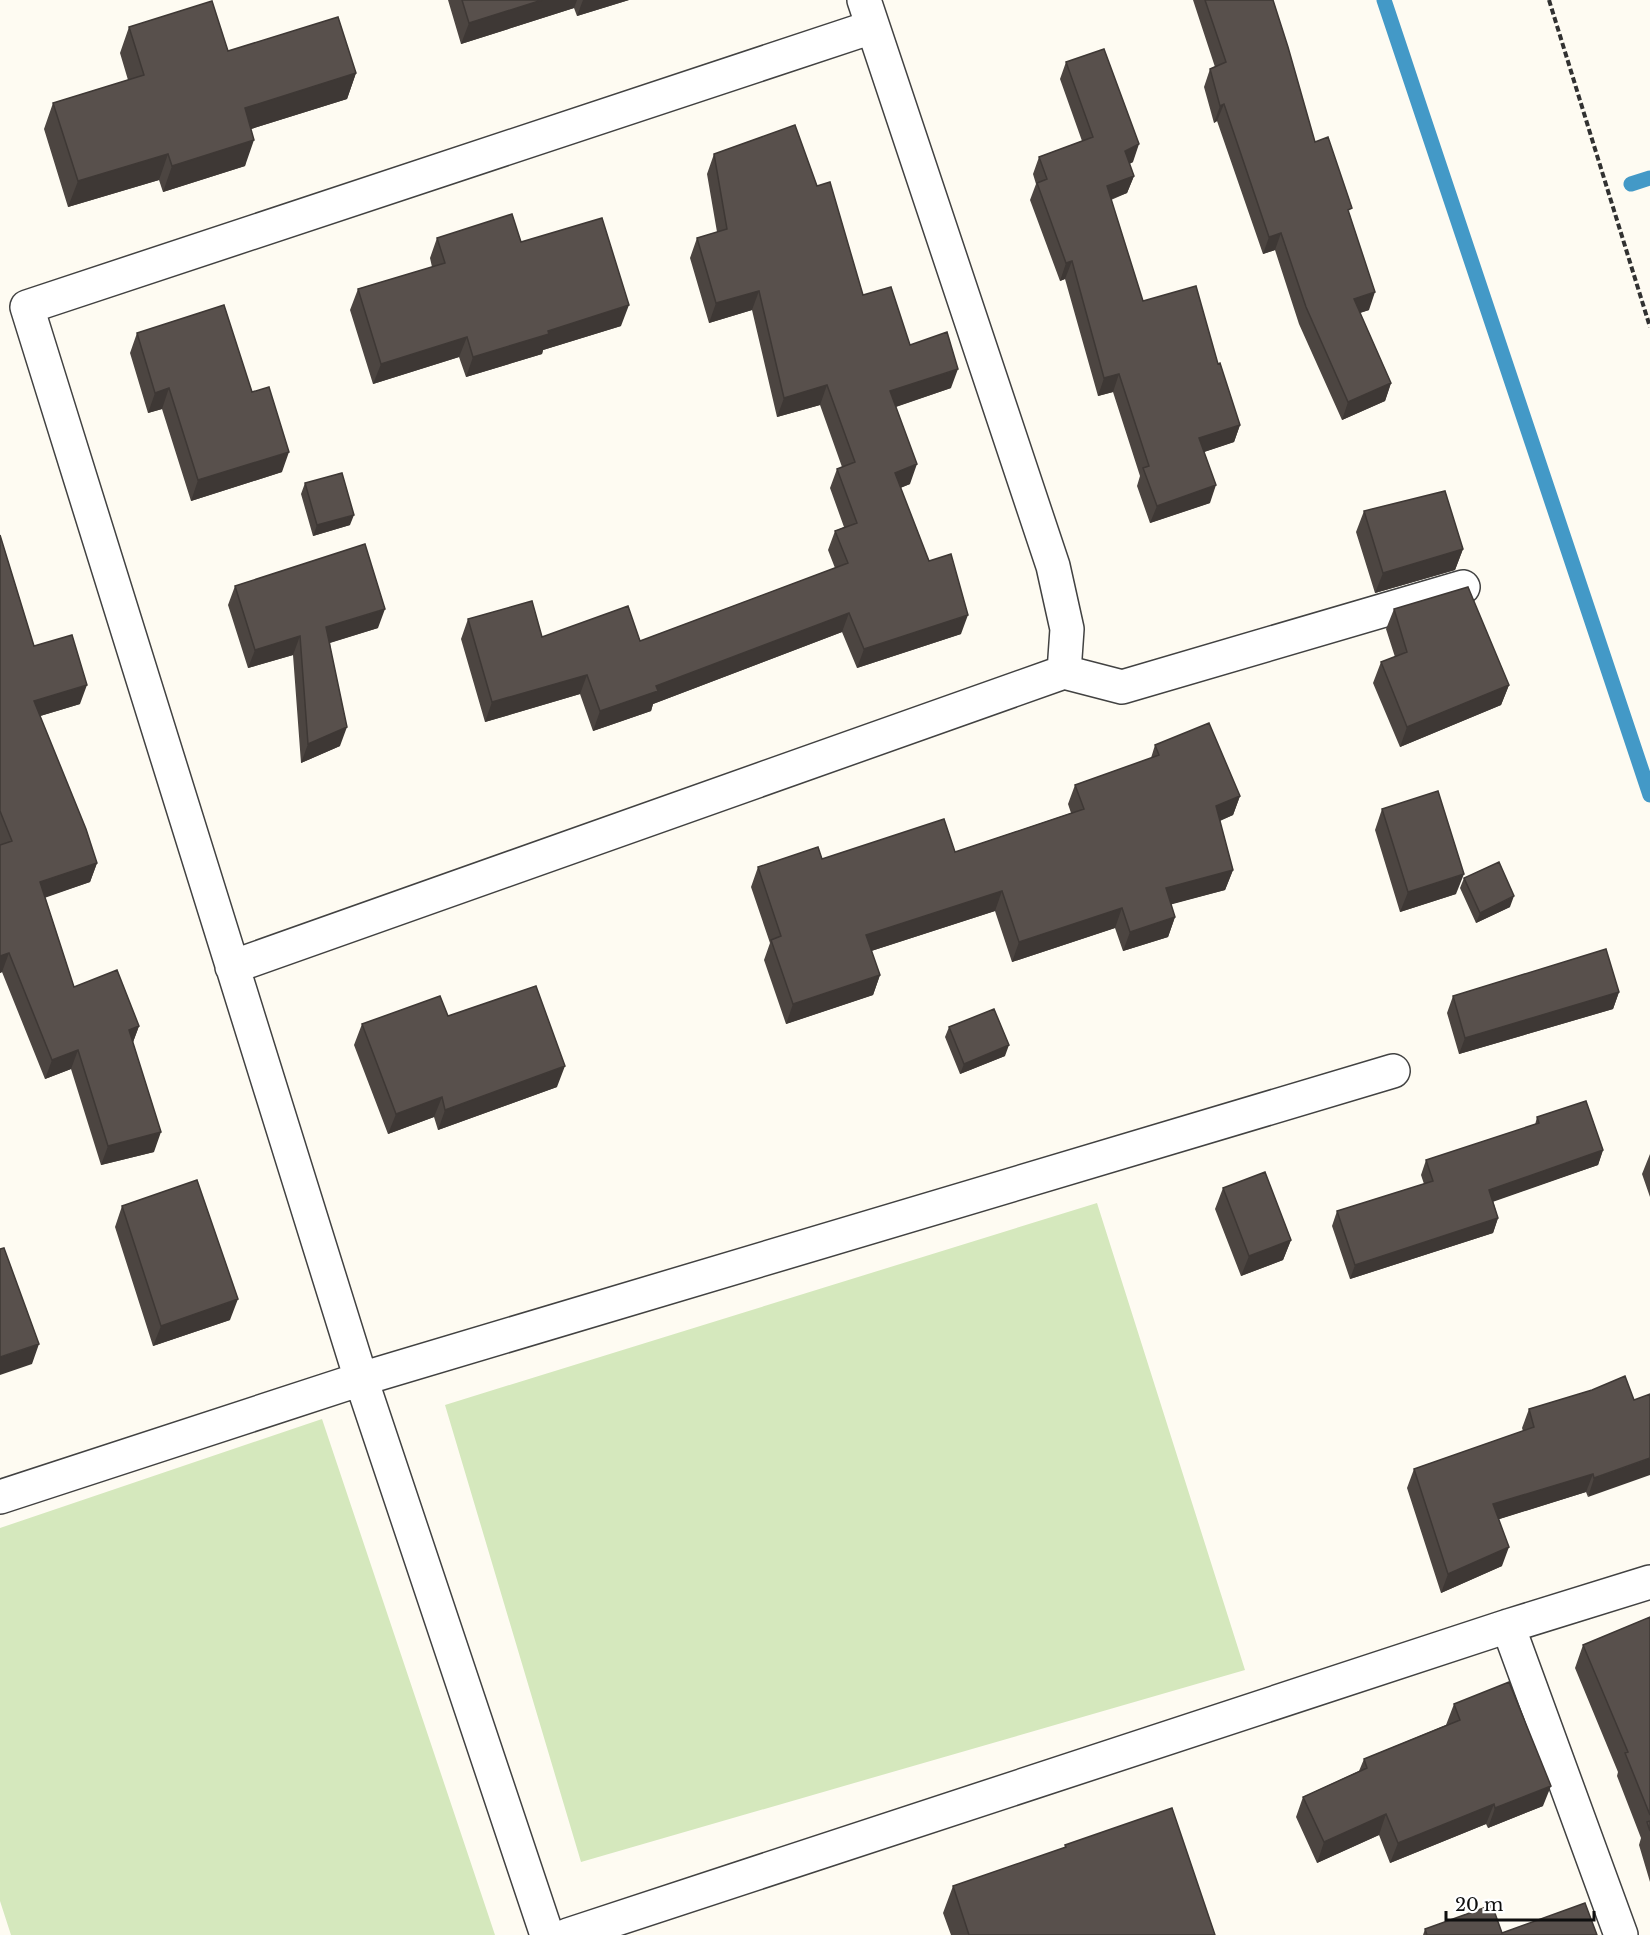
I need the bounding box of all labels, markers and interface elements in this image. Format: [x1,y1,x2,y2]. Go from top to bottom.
scale bar [1446,1884,1594,1922]
text: 20 m [1455,1894,1503,1916]

